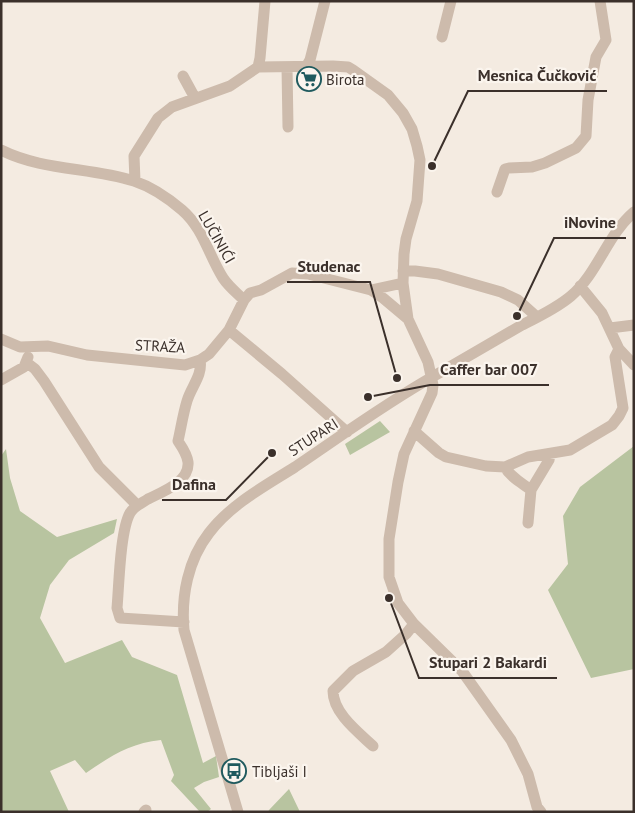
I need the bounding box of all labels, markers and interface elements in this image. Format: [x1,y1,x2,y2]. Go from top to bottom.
callout: Mesnica Čučković [468,60,607,91]
text: Mesnica Čučković [478,65,596,85]
supermarket icon: Birota [296,66,322,92]
place label: Birota [326,70,364,89]
street label: LUČINIĆI [194,207,240,267]
callout: iNovine [554,207,626,238]
text: iNovine [564,212,616,232]
callout: Studenac [287,251,370,282]
text: Studenac [297,256,361,276]
street label: STRAŽA [135,335,186,357]
callout: Caffer bar 007 [430,354,549,385]
text: Caffer bar 007 [440,359,538,379]
street label: STUPARI [285,414,341,460]
callout: Dafina [162,469,226,500]
text: Dafina [172,474,216,494]
callout: Stupari 2 Bakardi [419,647,557,678]
text: Stupari 2 Bakardi [429,652,547,672]
bus stop icon: Tibljaši I [221,758,247,784]
place label: Tibljaši I [252,762,307,781]

